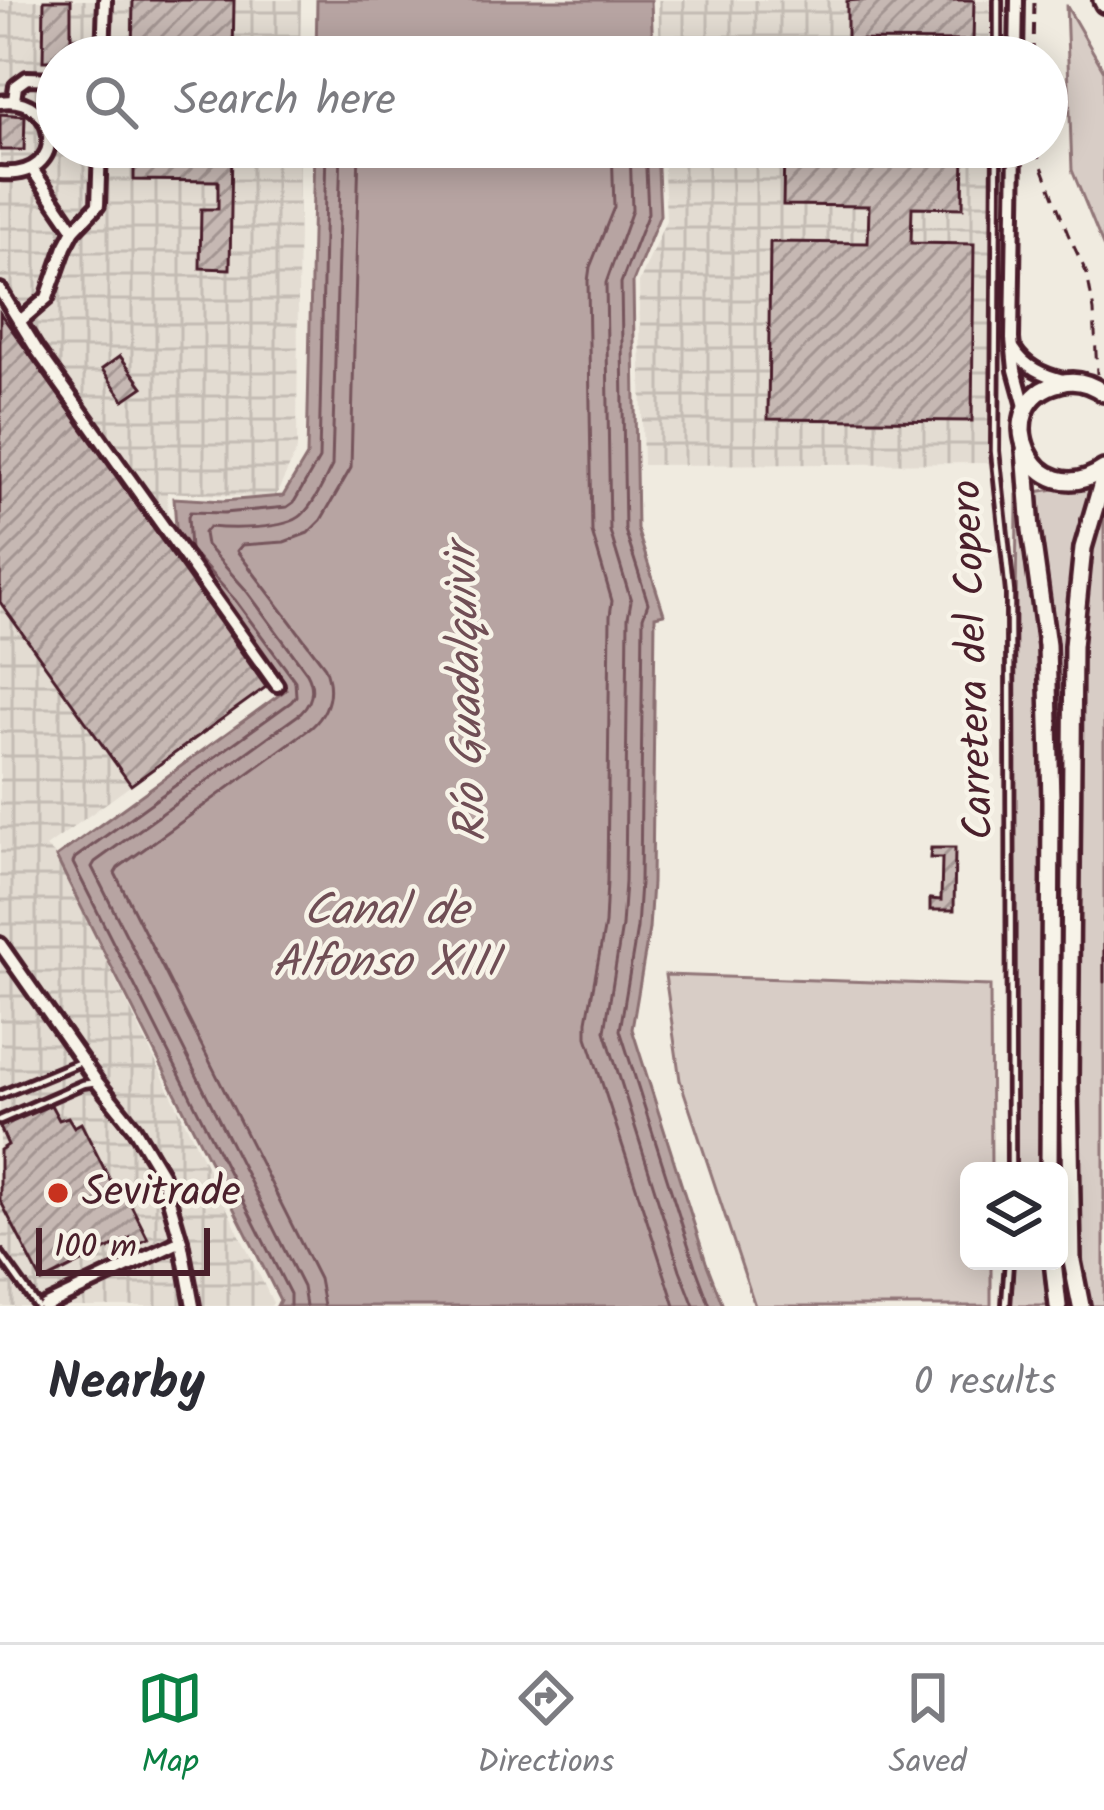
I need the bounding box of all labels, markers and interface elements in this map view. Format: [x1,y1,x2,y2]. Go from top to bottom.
search box [36,36,1068,168]
text: Search here [174,66,396,138]
icon: search [78,69,144,135]
street label: Carretera del Copero [934,479,1014,841]
water label: Río Guadalquivir [427,534,509,843]
water label: Canal de Alfonso XIII [272,876,506,1000]
place label: Sevitrade [82,1160,241,1227]
map controls [960,1162,1068,1270]
button: layers [960,1162,1068,1270]
marker: Sevitrade [45,1180,71,1206]
scale bar [36,1222,210,1275]
text: 100 m [54,1222,137,1275]
text: Nearby [48,1344,205,1425]
text: 0 results [914,1353,1056,1415]
tab: Map [137,1665,203,1790]
tab: Directions [477,1665,614,1790]
tab: Saved [889,1665,967,1790]

